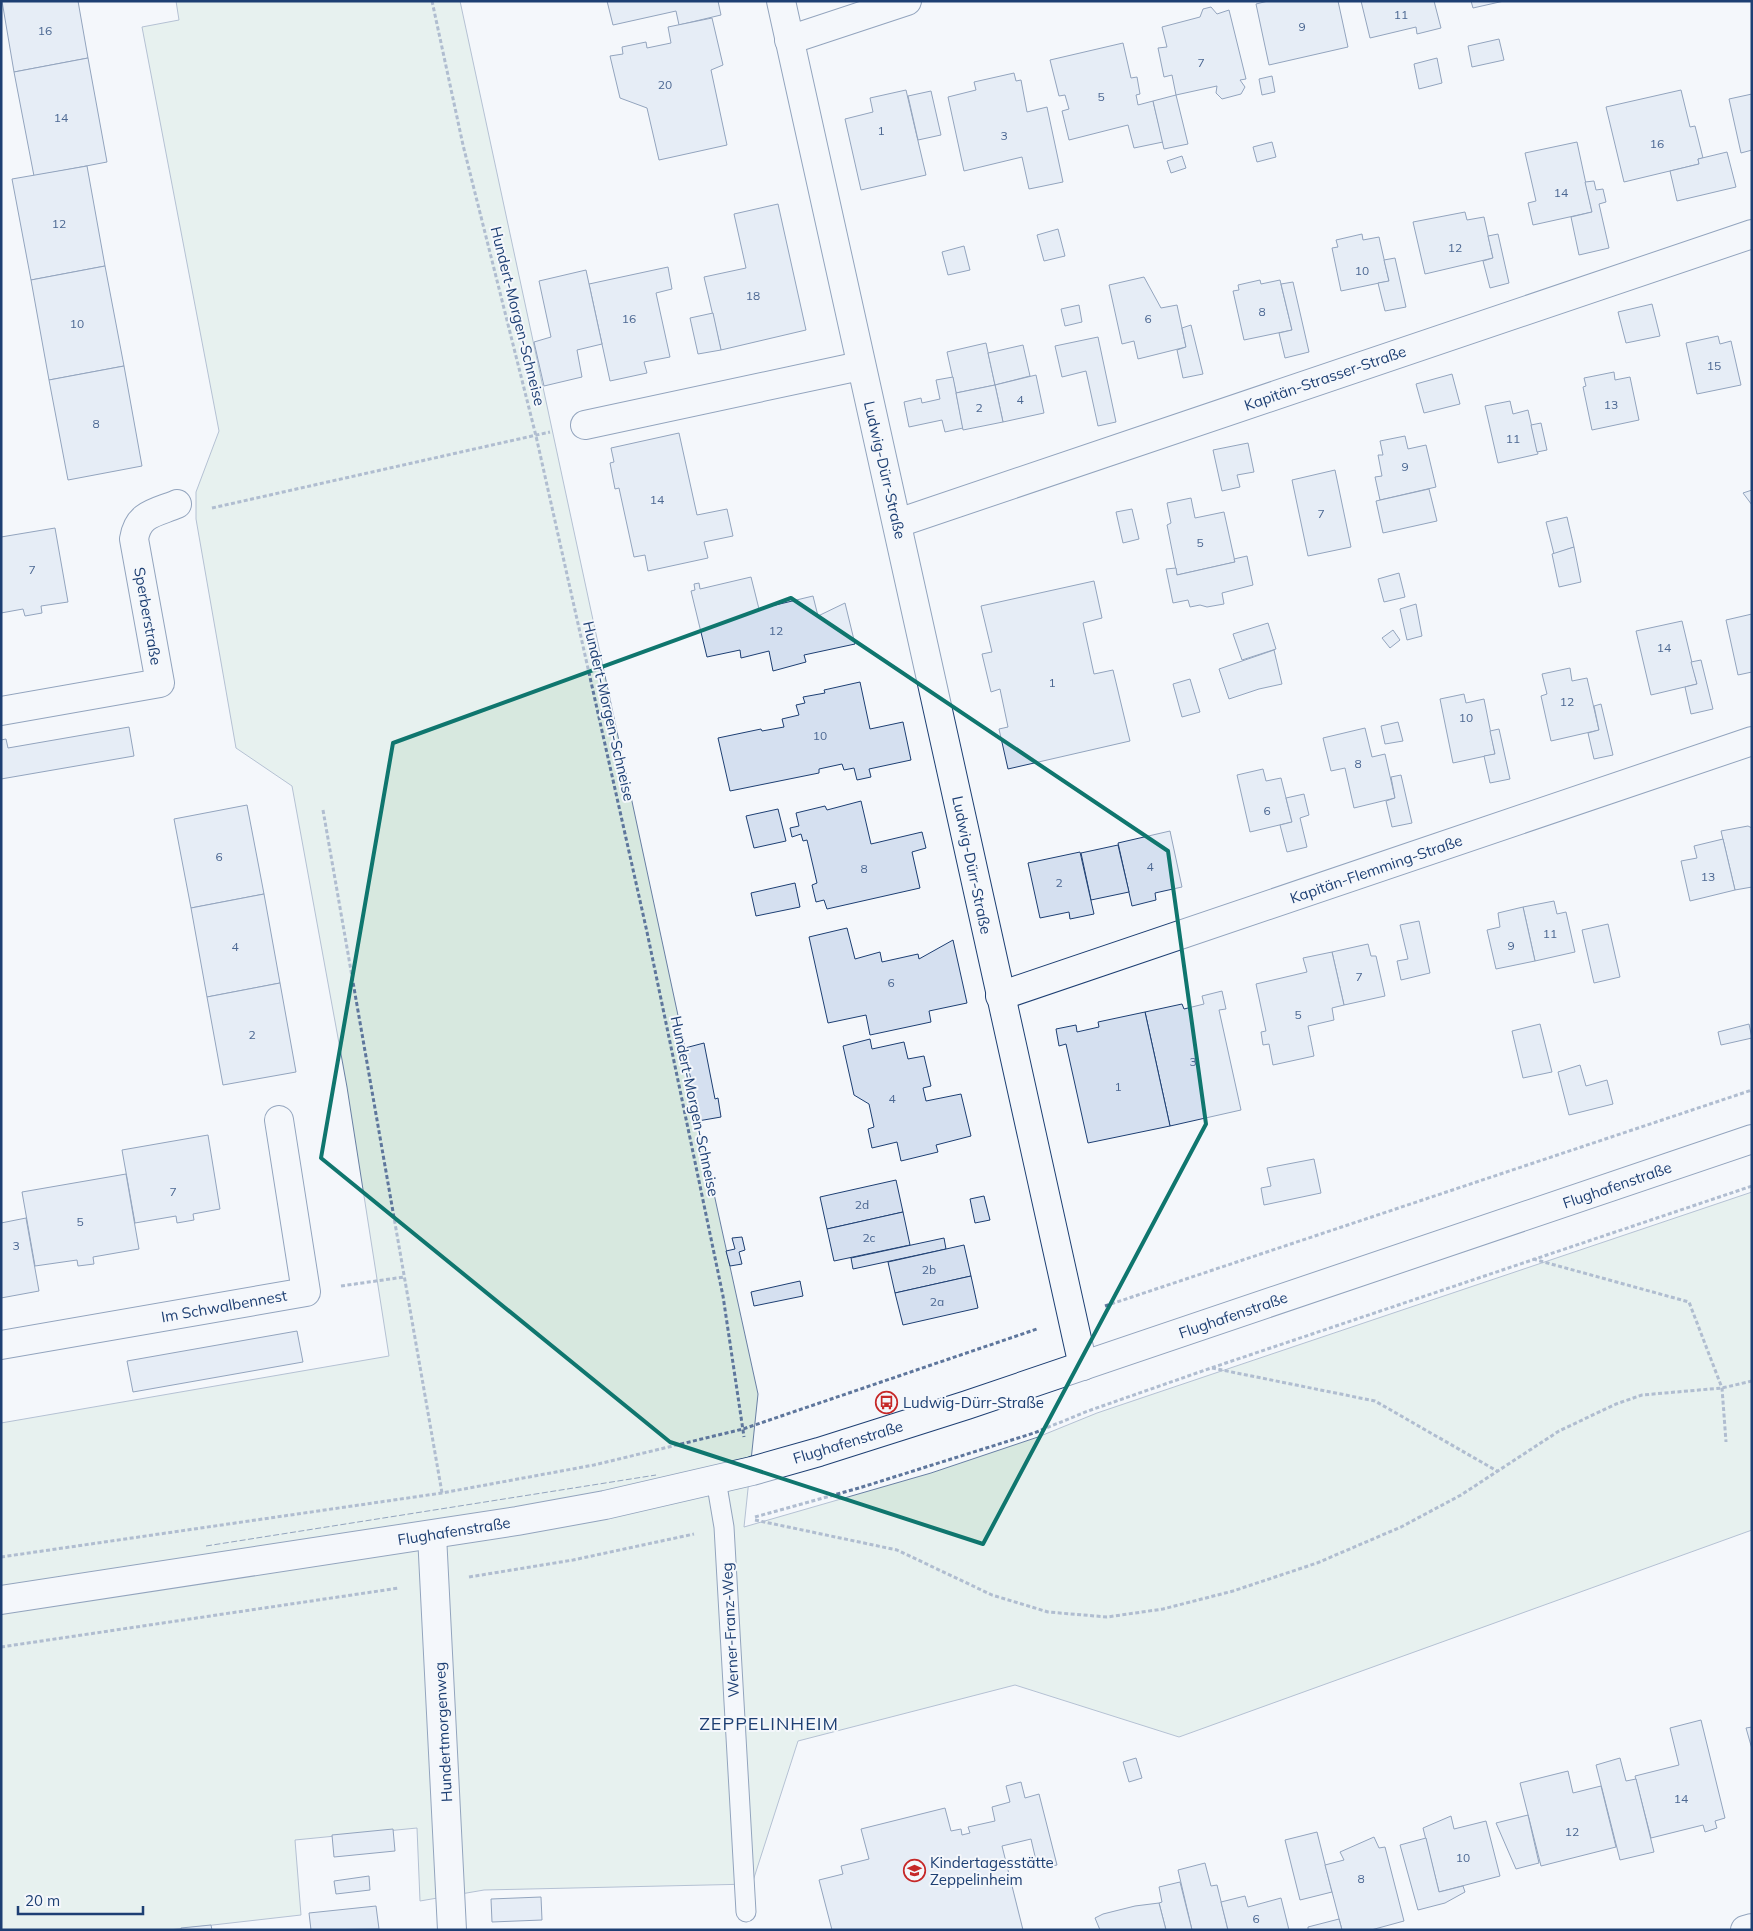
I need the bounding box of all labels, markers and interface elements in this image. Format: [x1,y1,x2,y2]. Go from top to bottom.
house number: 11 [1394,7,1408,22]
house number: 9 [1298,19,1306,34]
house number: 16 [38,23,52,38]
house number: 7 [1197,55,1205,70]
house number: 20 [658,77,672,92]
house number: 5 [1097,89,1105,104]
house number: 14 [54,110,68,125]
house number: 1 [877,123,885,138]
house number: 3 [1000,128,1008,143]
house number: 16 [1650,136,1664,151]
house number: 14 [1554,185,1568,200]
house number: 12 [52,216,66,231]
street label: Hundert-Morgen-Schneise [487,224,549,408]
house number: 12 [1448,240,1462,255]
house number: 10 [1355,263,1369,278]
house number: 18 [746,288,760,303]
house number: 8 [1258,304,1266,319]
house number: 16 [622,311,636,326]
house number: 6 [1144,311,1152,326]
house number: 10 [70,316,84,331]
street label: Kapitän-Strasser-Straße [1242,341,1408,415]
house number: 15 [1707,358,1721,373]
house number: 4 [1016,392,1024,407]
house number: 13 [1604,397,1618,412]
street label: Ludwig-Dürr-Straße [860,399,910,541]
house number: 2 [975,400,983,415]
house number: 8 [92,416,100,431]
house number: 11 [1506,431,1520,446]
house number: 9 [1401,459,1409,474]
house number: 14 [650,492,664,507]
house number: 7 [1317,506,1325,521]
house number: 5 [1196,535,1204,550]
house number: 7 [28,562,36,577]
street label: Sperberstraße [130,566,166,666]
street label: Hundert-Morgen-Schneise [579,619,639,803]
house number: 12 [769,623,783,638]
house number: 14 [1657,640,1671,655]
house number: 1 [1048,675,1056,690]
house number: 12 [1560,694,1574,709]
house number: 10 [1459,710,1473,725]
house number: 10 [813,728,827,743]
house number: 8 [1354,756,1362,771]
street label: Ludwig-Dürr-Straße [948,794,996,936]
house number: 6 [1263,803,1271,818]
street label: Kapitän-Flemming-Straße [1287,831,1465,907]
house number: 6 [215,849,223,864]
house number: 4 [1146,859,1154,874]
house number: 8 [860,861,868,876]
house number: 13 [1701,869,1715,884]
house number: 2 [1055,875,1063,890]
house number: 11 [1543,926,1557,941]
house number: 9 [1507,938,1515,953]
house number: 4 [231,939,239,954]
house number: 7 [1355,969,1363,984]
house number: 6 [887,975,895,990]
house number: 5 [1294,1007,1302,1022]
street label: Hundert-Morgen-Schneise [667,1014,723,1198]
house number: 2 [248,1027,256,1042]
house number: 3 [1189,1054,1197,1069]
house number: 1 [1114,1079,1122,1094]
house number: 4 [888,1091,896,1106]
street label: Flughafenstraße [1560,1157,1674,1213]
house number: 7 [169,1184,177,1199]
house number: 2d [855,1197,869,1212]
house number: 5 [76,1214,84,1229]
house number: 2c [862,1230,876,1245]
house number: 3 [12,1238,20,1253]
house number: 2b [922,1262,936,1277]
street label: Im Schwalbennest [160,1286,288,1326]
street label: Flughafenstraße [1176,1287,1290,1343]
house number: 2a [930,1294,944,1309]
bus stop icon: Ludwig-Dürr-Straße [875,1390,899,1414]
place label: Ludwig-Dürr-Straße [903,1393,1044,1412]
street label: Flughafenstraße [791,1416,905,1468]
street label: Flughafenstraße [396,1513,512,1549]
street label: Werner-Franz-Weg [717,1562,743,1698]
street label: Hundertmorgenweg [430,1661,456,1803]
district label: ZEPPELINHEIM [699,1712,839,1735]
house number: 14 [1674,1791,1688,1806]
house number: 12 [1565,1824,1579,1839]
house number: 10 [1456,1850,1470,1865]
place label: Kindertagesstätte Zeppelinheim [930,1853,1054,1889]
school or university icon: Kindertagesstätte Zeppelinheim [902,1859,926,1883]
house number: 8 [1357,1871,1365,1886]
scale bar [18,1884,142,1916]
text: 20 m [25,1891,60,1910]
house number: 6 [1252,1911,1260,1926]

